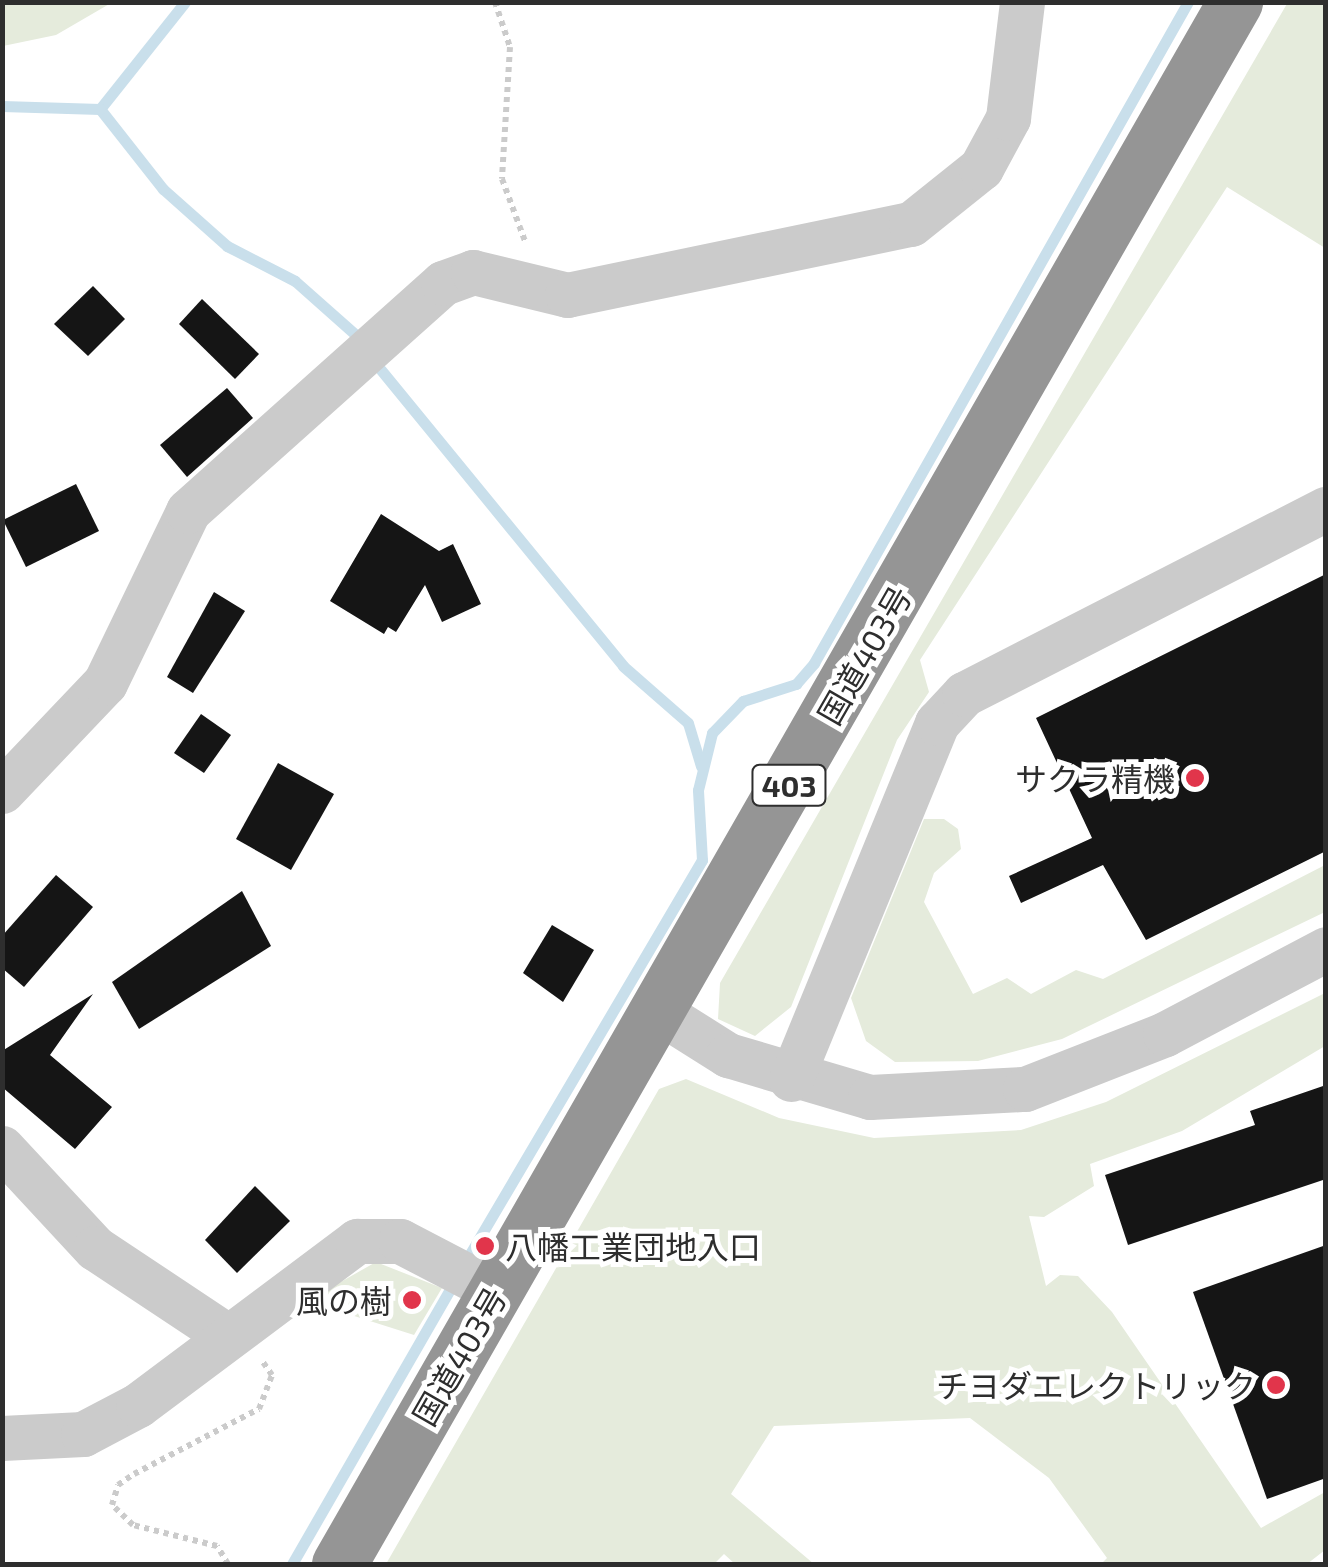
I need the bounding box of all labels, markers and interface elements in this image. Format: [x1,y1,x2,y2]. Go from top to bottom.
street label: 国道403号 [809,579,919,731]
place label: サクラ精機 [1015,759,1175,797]
road number: 403 [749,760,829,810]
marker: サクラ精機 [1184,767,1206,789]
place label: 八幡工業団地入口 [505,1227,761,1265]
marker: 八幡工業団地入口 [474,1235,496,1257]
street label: 国道403号 [404,1280,514,1432]
place label: 風の樹 [296,1281,392,1319]
marker: 風の樹 [401,1289,423,1311]
place label: チヨダエレクトリック [936,1366,1256,1404]
marker: チヨダエレクトリック [1265,1374,1287,1396]

